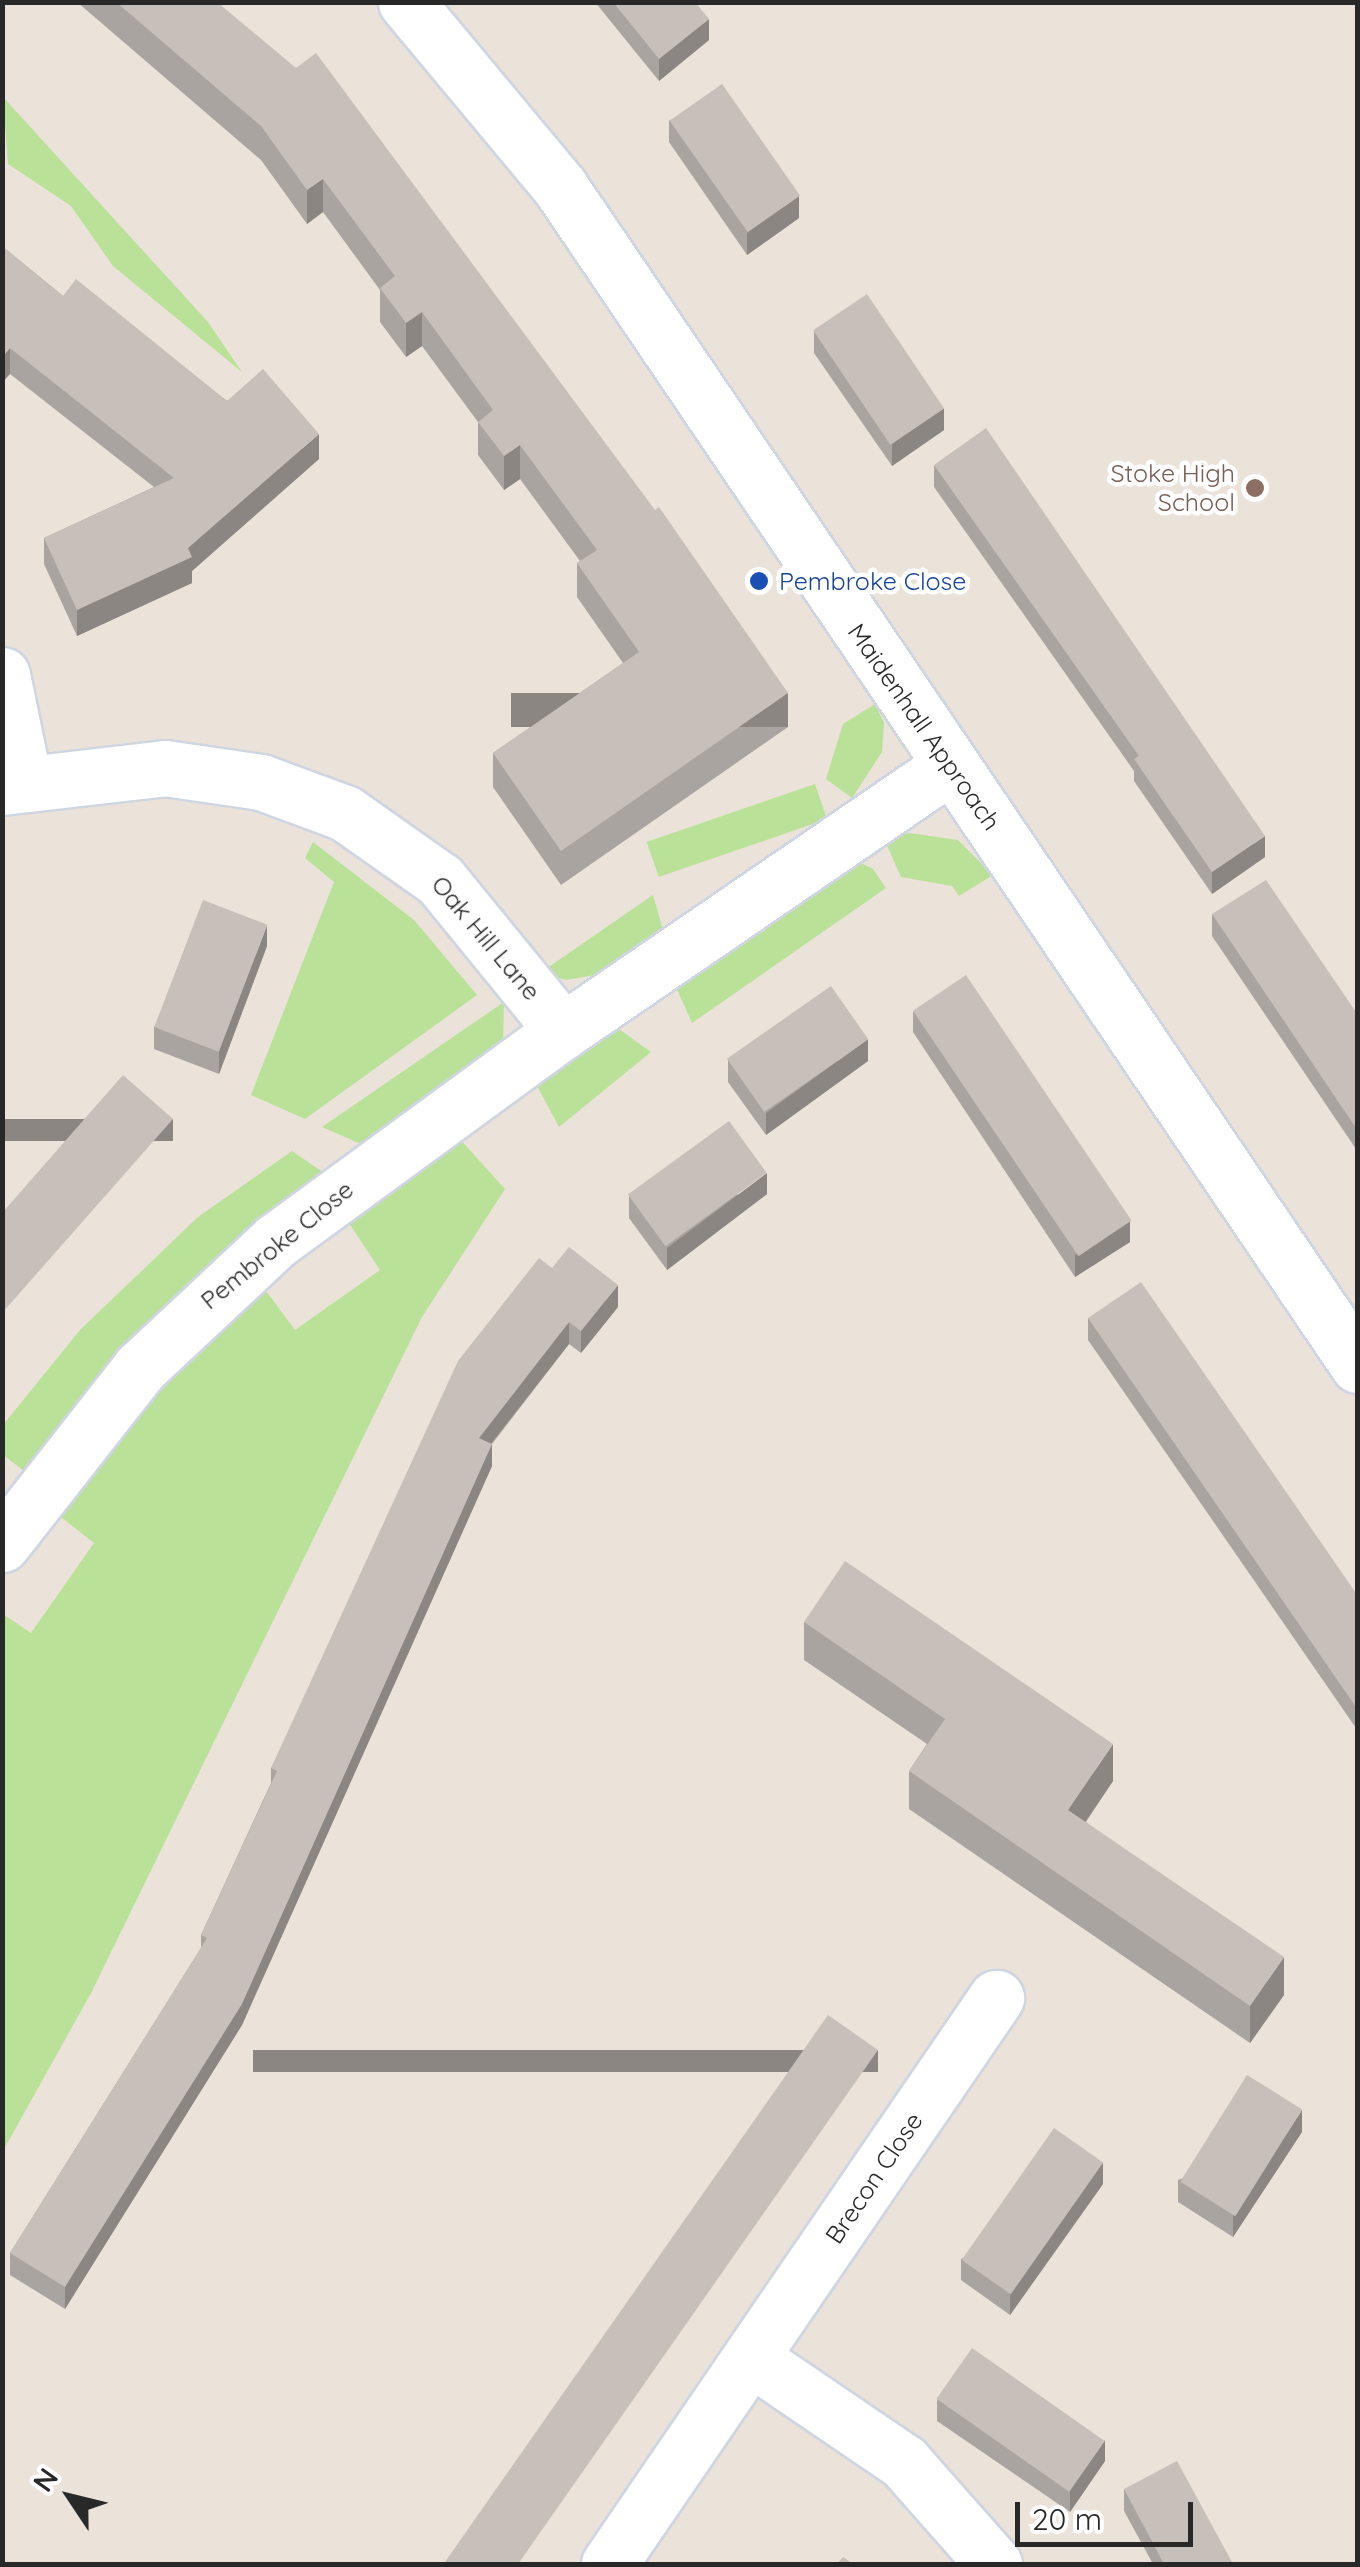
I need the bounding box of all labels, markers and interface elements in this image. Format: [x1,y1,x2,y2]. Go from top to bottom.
place label: Stoke High School [1111,459,1235,518]
marker: Stoke High School [1244,477,1266,499]
place label: Pembroke Close [779,566,966,596]
marker: Pembroke Close [748,570,770,592]
street label: Maidenhall Approach [841,618,1007,836]
street label: Oak Hill Lane [425,870,547,1006]
street label: Pembroke Close [195,1174,359,1316]
street label: Brecon Close [819,2107,929,2249]
north arrow [20,2447,120,2547]
text: N [25,2461,65,2498]
scale bar [1020,2482,1198,2544]
text: 20 m [1032,2500,1102,2538]

